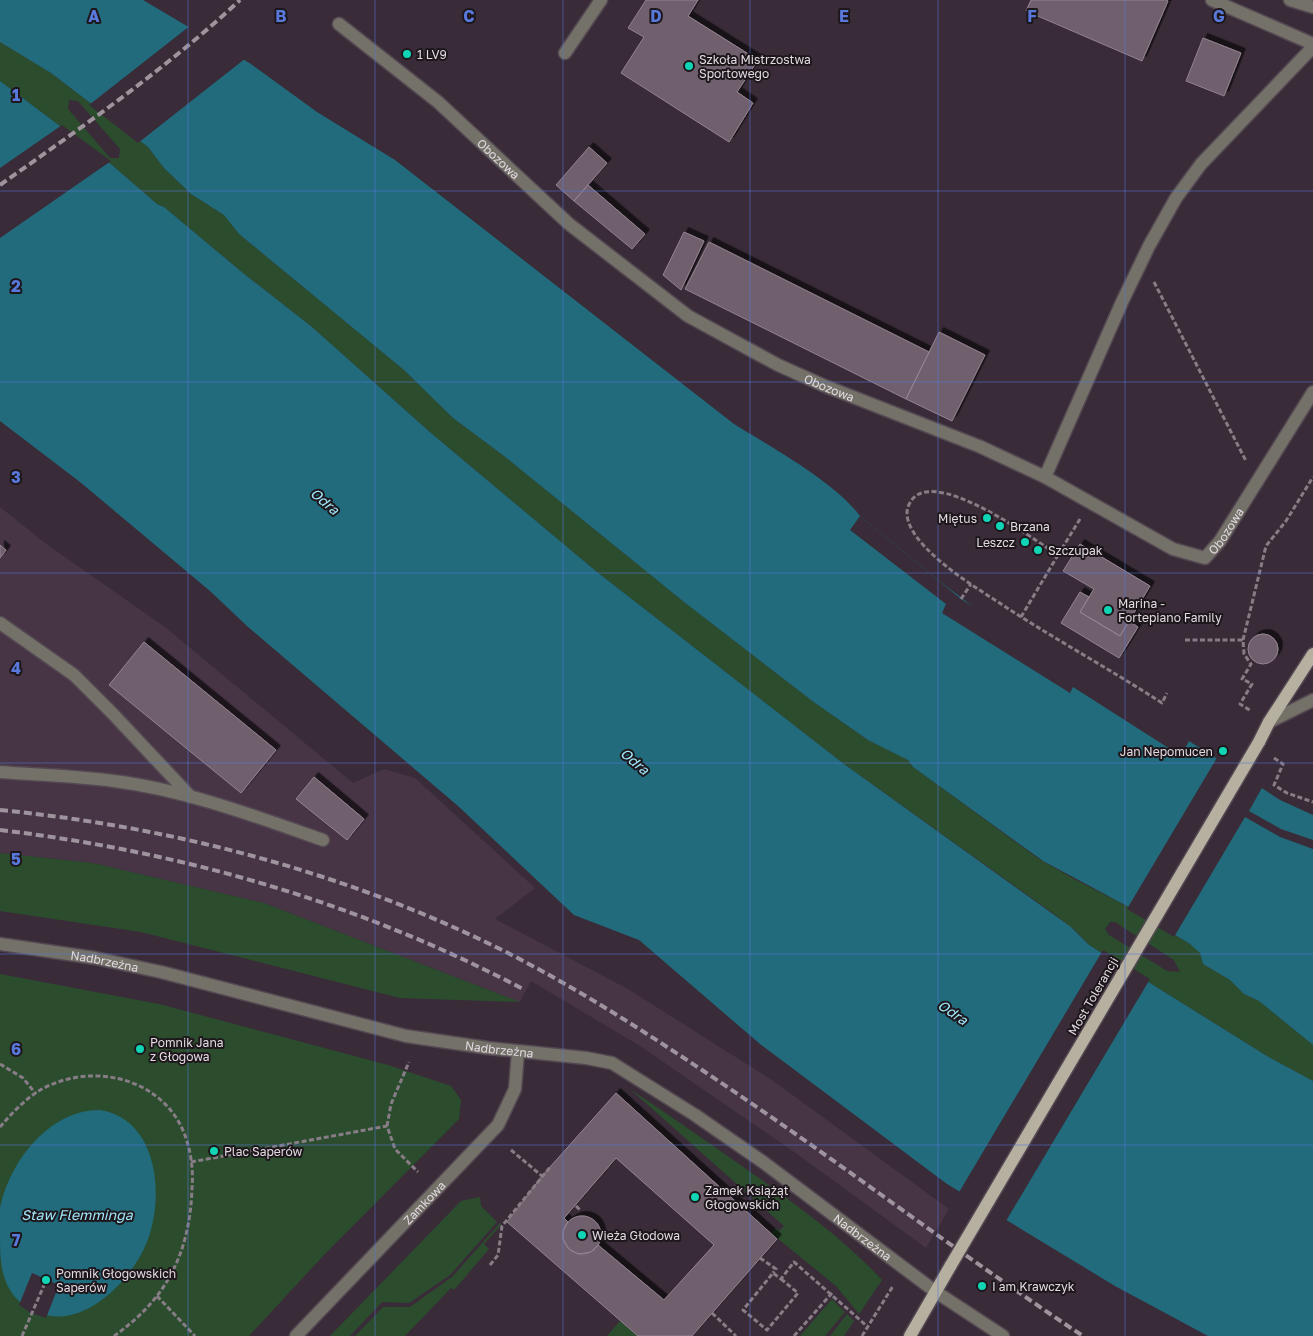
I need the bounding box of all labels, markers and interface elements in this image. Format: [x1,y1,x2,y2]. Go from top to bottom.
text: A [88,6,100,26]
text: B [275,6,287,26]
text: C [463,6,475,26]
text: D [650,6,662,26]
text: E [839,6,849,26]
text: F [1027,6,1037,26]
text: G [1213,6,1225,26]
place label: 1 LV9 [417,47,447,62]
marker: 1 LV9 [401,48,413,60]
place label: Szkoła Mistrzostwa Sportowego [699,52,811,81]
marker: Szkoła Mistrzostwa Sportowego [683,60,695,72]
text: 1 [12,85,20,105]
street label: Obozowa [474,135,523,182]
text: 2 [11,276,21,296]
street label: Obozowa [802,370,857,404]
text: 3 [11,467,21,487]
water label: Odra [307,484,344,519]
street label: Obozowa [1205,505,1247,557]
place label: Miętus [938,511,977,526]
marker: Miętus [981,512,993,524]
place label: Brzana [1010,519,1050,534]
marker: Brzana [994,520,1006,532]
place label: Leszcz [976,535,1015,550]
marker: Leszcz [1019,536,1031,548]
place label: Szczupak [1048,543,1103,558]
marker: Szczupak [1032,544,1044,556]
place label: Marina - Fortepiano Family [1118,596,1222,625]
marker: Marina - Fortepiano Family [1102,604,1114,616]
text: 4 [11,658,21,678]
water label: Odra [617,744,654,779]
place label: Jan Nepomucen [1120,744,1213,759]
marker: Jan Nepomucen [1217,745,1229,757]
text: 5 [11,849,21,869]
street label: Nadbrzeżna [70,947,140,975]
street label: Most Tolerancji [1065,954,1121,1038]
water label: Odra [935,996,972,1029]
place label: Pomnik Jana z Głogowa [150,1035,224,1064]
street label: Nadbrzeżna [464,1037,534,1060]
text: 6 [11,1039,21,1059]
marker: Pomnik Jana z Głogowa [134,1043,146,1055]
place label: Plac Saperów [224,1144,302,1159]
marker: Plac Saperów [208,1145,220,1157]
street label: Zamkowa [400,1177,448,1227]
place label: Zamek Książąt Głogowskich [705,1183,789,1212]
marker: Zamek Książąt Głogowskich [689,1191,701,1203]
water label: Staw Flemminga [21,1206,134,1223]
street label: Nadbrzeżna [831,1210,895,1264]
place label: Wieża Głodowa [592,1228,680,1243]
marker: Wieża Głodowa [576,1229,588,1241]
text: 7 [12,1230,21,1250]
place label: Pomnik Głogowskich Saperów [56,1266,176,1295]
marker: Pomnik Głogowskich Saperów [40,1274,52,1286]
place label: I am Krawczyk [992,1279,1075,1294]
marker: I am Krawczyk [976,1280,988,1292]

